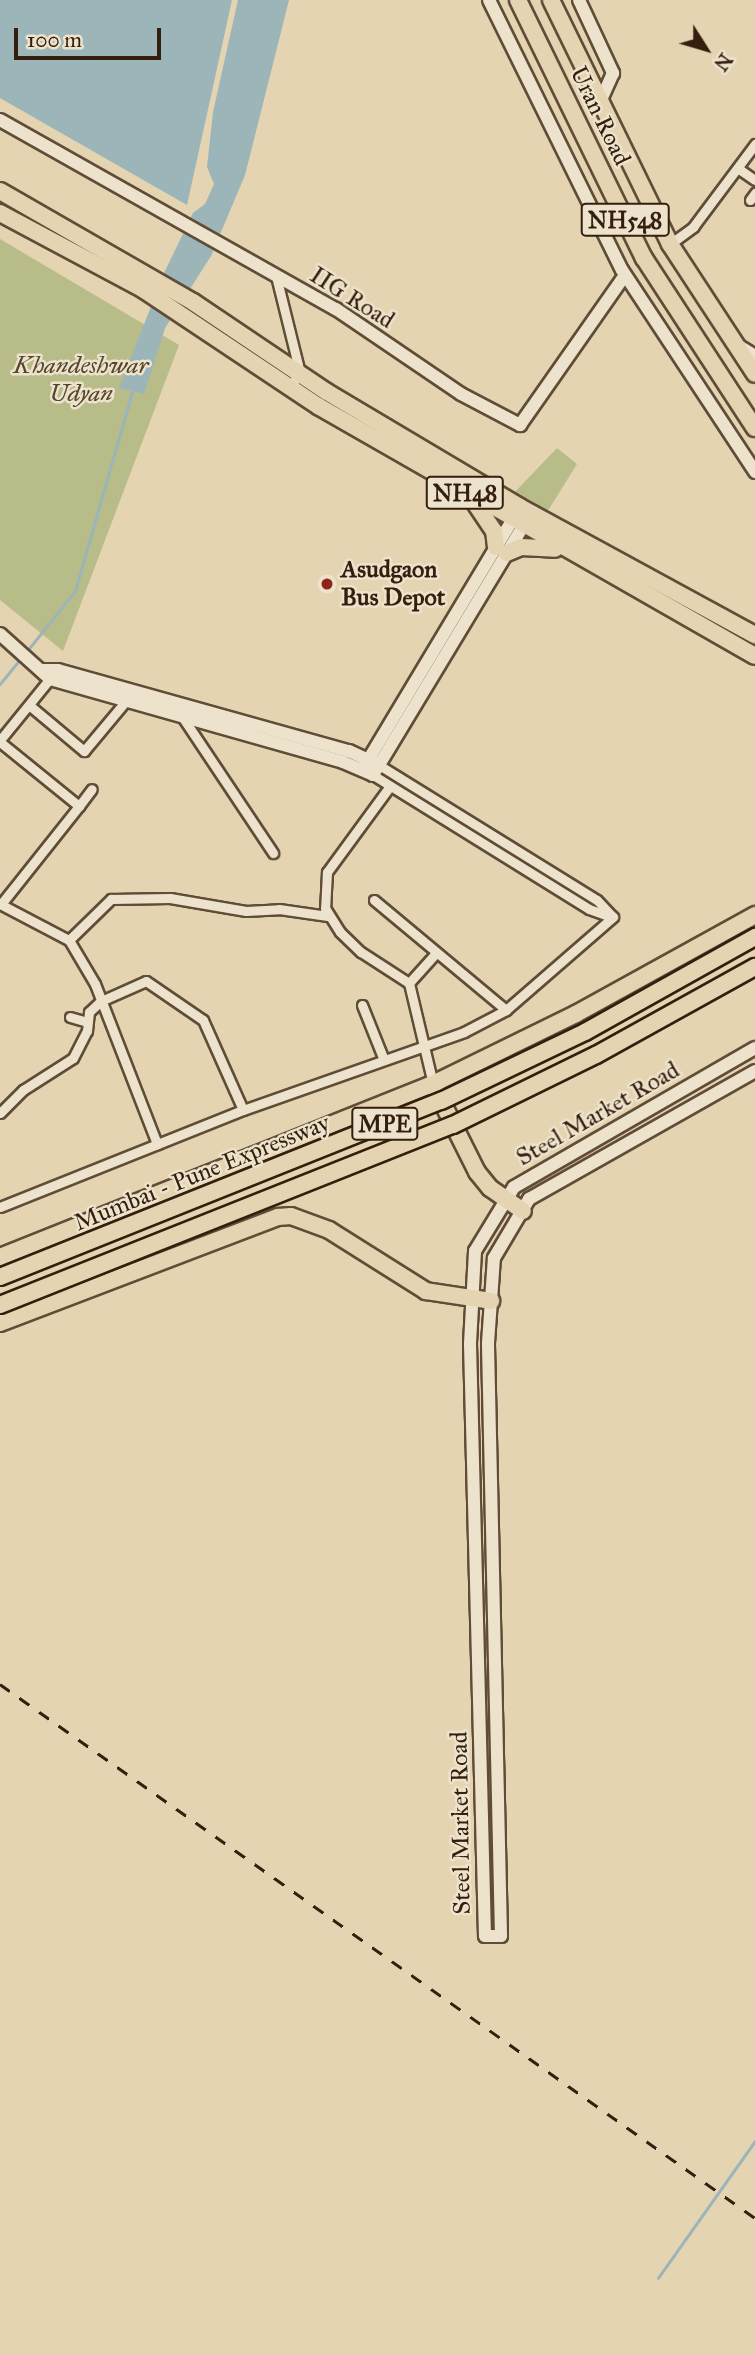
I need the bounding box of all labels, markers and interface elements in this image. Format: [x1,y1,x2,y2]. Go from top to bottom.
scale bar [18,14,164,58]
north arrow [671,14,741,84]
text: 100 m [27,27,82,53]
text: N [709,49,737,75]
street label: Uran Road [564,62,636,170]
road number: NH548 [580,200,670,240]
street label: IIG Road [304,261,400,335]
park label: Khandeshwar Udyan [14,352,148,408]
road number: NH48 [425,474,505,512]
place label: Asudgaon Bus Depot [341,556,445,612]
marker: Asudgaon Bus Depot [319,576,335,592]
street label: Steel Market Road [511,1056,685,1172]
road number: MPE [350,1105,420,1144]
street label: Mumbai - Pune Expressway [70,1108,334,1238]
street label: Steel Market Road [445,1731,477,1915]

